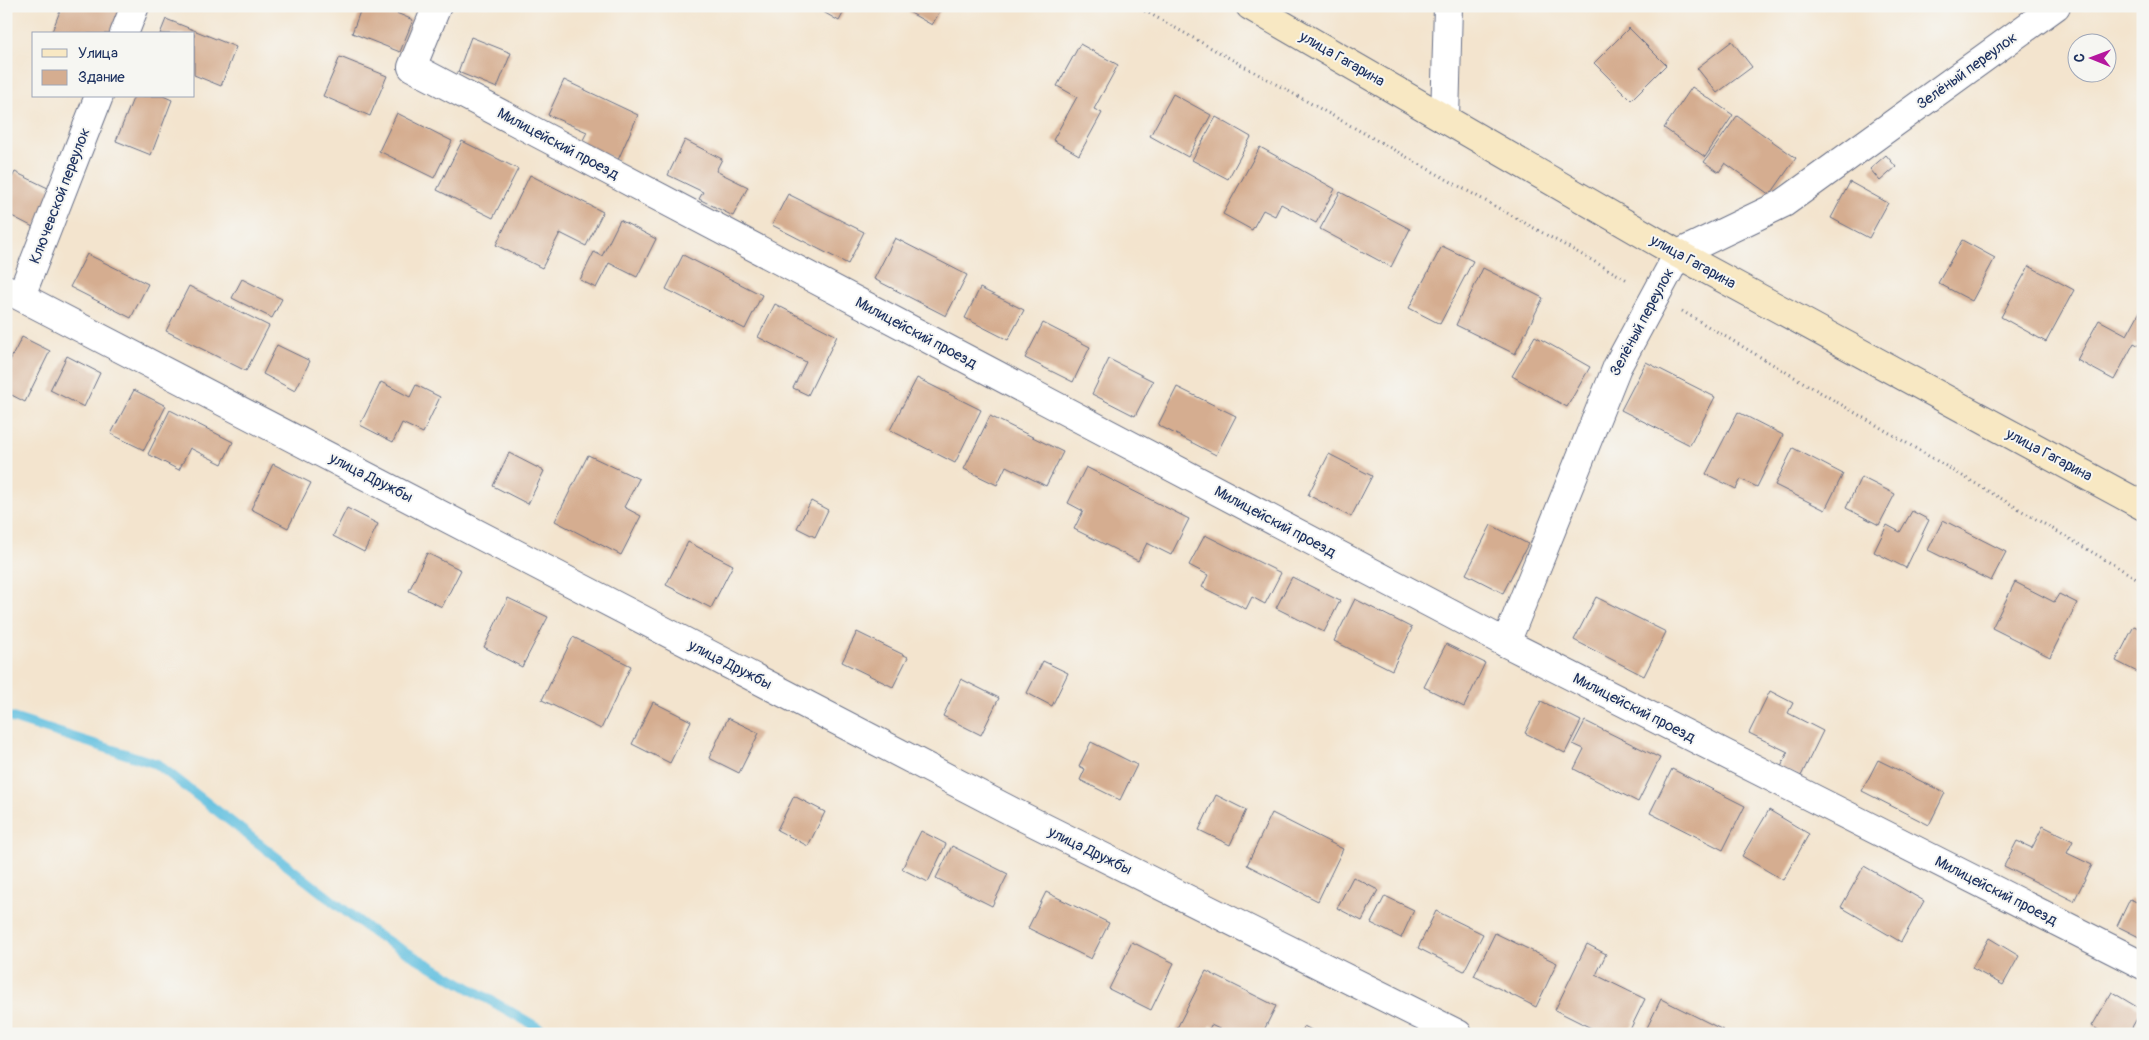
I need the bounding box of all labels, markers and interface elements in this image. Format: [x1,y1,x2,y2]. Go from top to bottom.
street label: улица Гагарина [1295,27,1388,91]
street label: Зелёный переулок [1913,28,2021,114]
legend [32,32,195,98]
north arrow [2066,32,2116,82]
text: Улица [78,44,118,63]
text: С [2071,53,2088,62]
text: Здание [78,68,125,87]
street label: Милицейский проезд [494,104,622,184]
street label: Ключевской переулок [25,125,95,267]
street label: улица Гагарина [1646,230,1739,293]
street label: Зелёный переулок [1606,265,1679,379]
street label: Милицейский проезд [852,293,980,373]
street label: улица Гагарина [2002,424,2095,486]
street label: улица Дружбы [325,448,416,507]
street label: Милицейский проезд [1211,482,1339,562]
street label: улица Дружбы [684,635,775,694]
street label: Милицейский проезд [1570,669,1698,747]
street label: улица Дружбы [1044,822,1135,879]
street label: Милицейский проезд [1932,852,2060,930]

